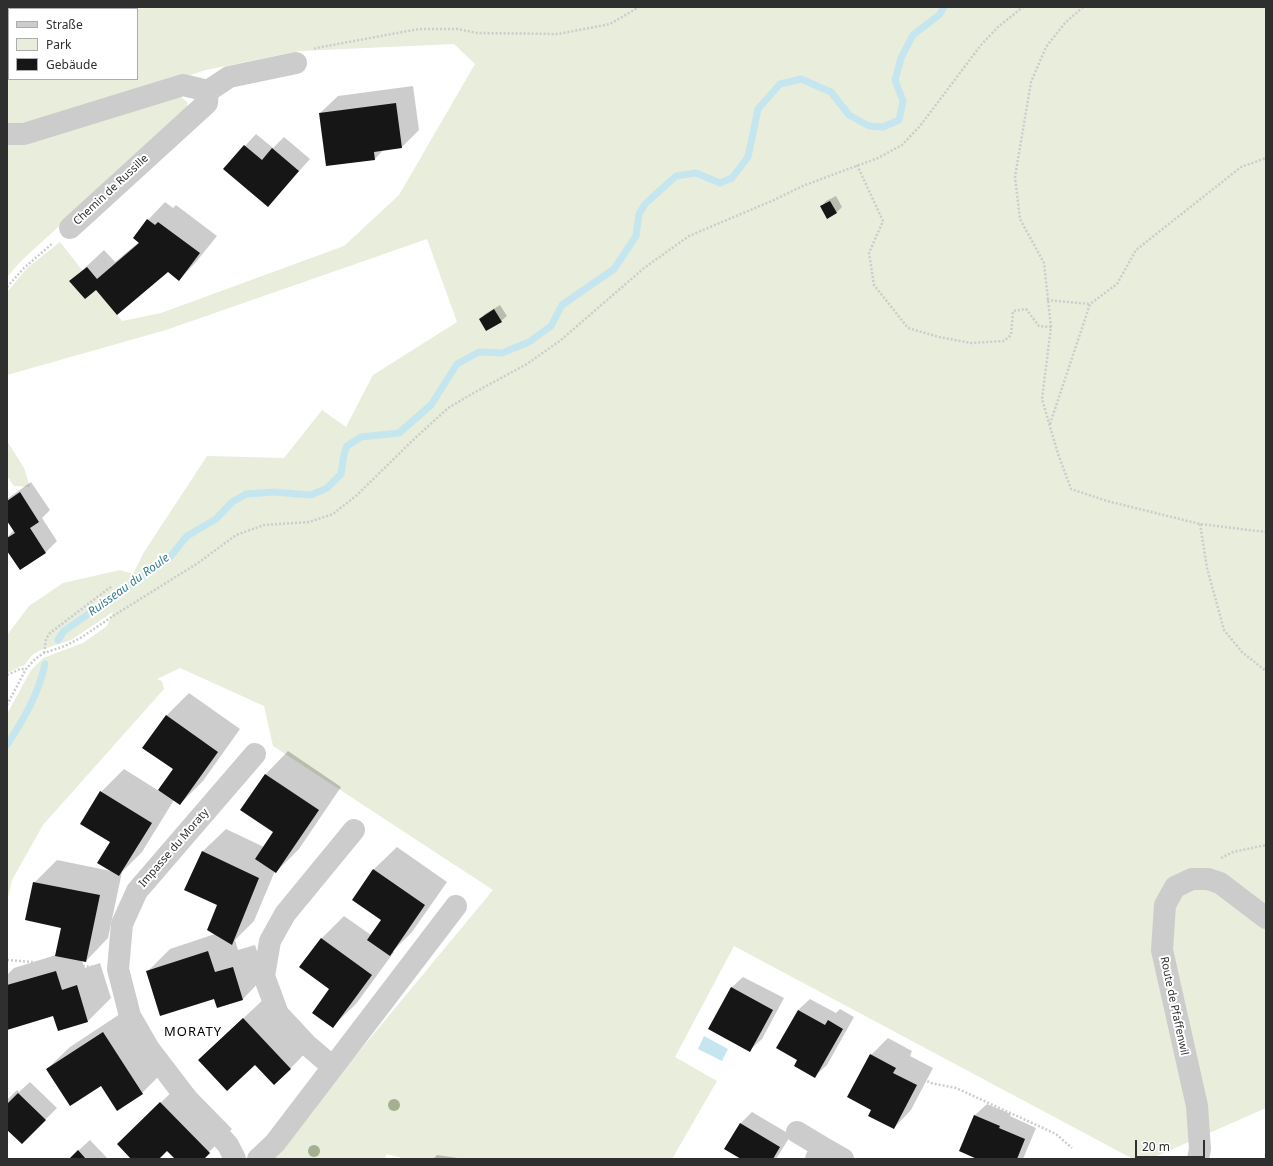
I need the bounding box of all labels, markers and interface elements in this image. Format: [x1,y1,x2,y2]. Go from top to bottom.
legend [8,8,138,80]
text: Straße [46,16,83,33]
text: Park [46,36,71,53]
text: Gebäude [46,56,97,73]
street label: Chemin de Russille [71,152,151,228]
water label: Ruisseau du Roule [86,551,172,619]
street label: Impasse du Moraty [136,806,212,890]
street label: Route de Pfaffenwil [1157,955,1191,1057]
district label: MORATY [164,1024,222,1040]
scale bar [1137,1132,1207,1158]
text: 20 m [1142,1138,1170,1155]

